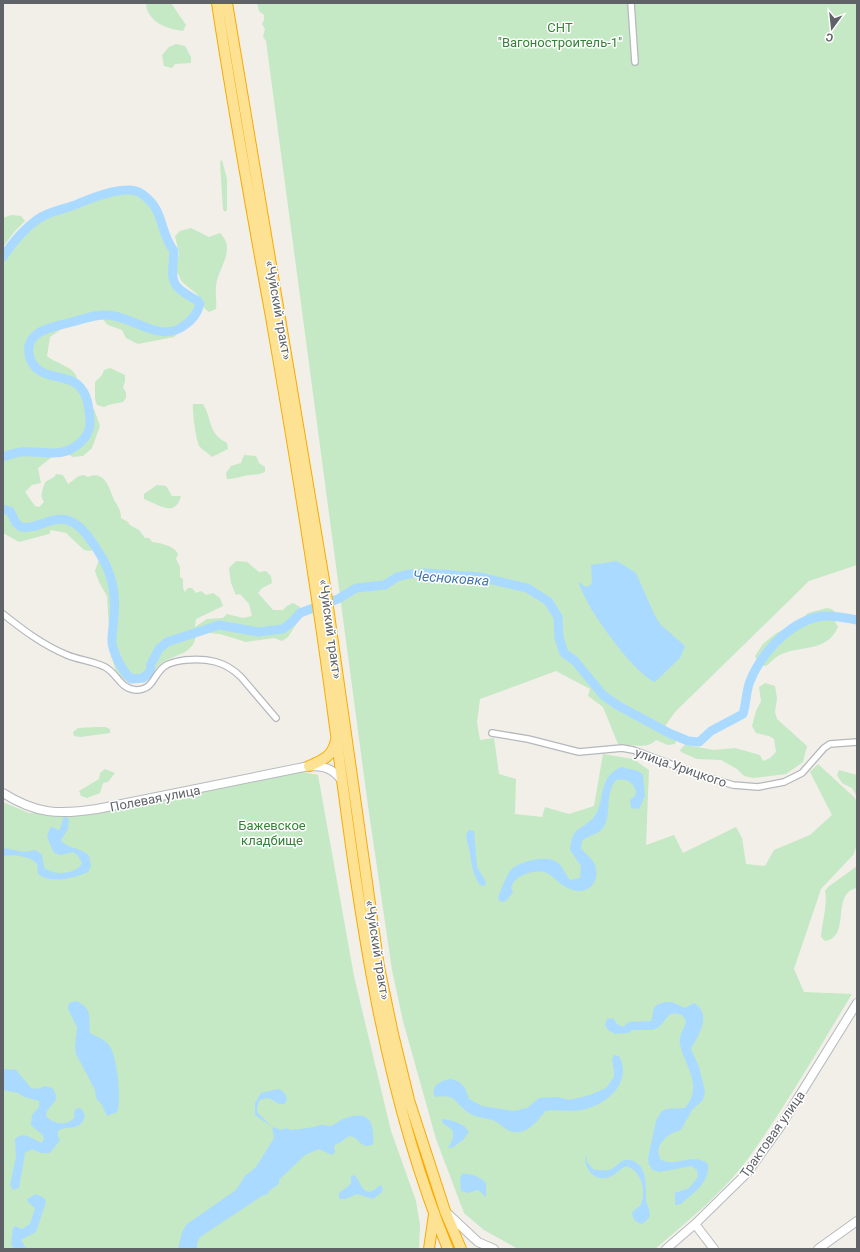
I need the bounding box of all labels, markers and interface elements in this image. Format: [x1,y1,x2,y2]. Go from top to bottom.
north arrow [812,8,852,48]
park label: СНТ "Вагоностроитель-1" [498,20,622,50]
text: С [824,30,835,44]
street label: «Чуйский тракт» [262,259,295,361]
water label: Чесноковка [412,567,490,589]
street label: «Чуйский тракт» [316,578,345,680]
street label: улица Урицкого [633,745,729,790]
street label: Полевая улица [109,782,201,815]
park label: Бажевское кладбище [238,818,306,848]
street label: «Чуйский тракт» [362,899,393,1001]
street label: Трактовая улица [737,1088,808,1181]

